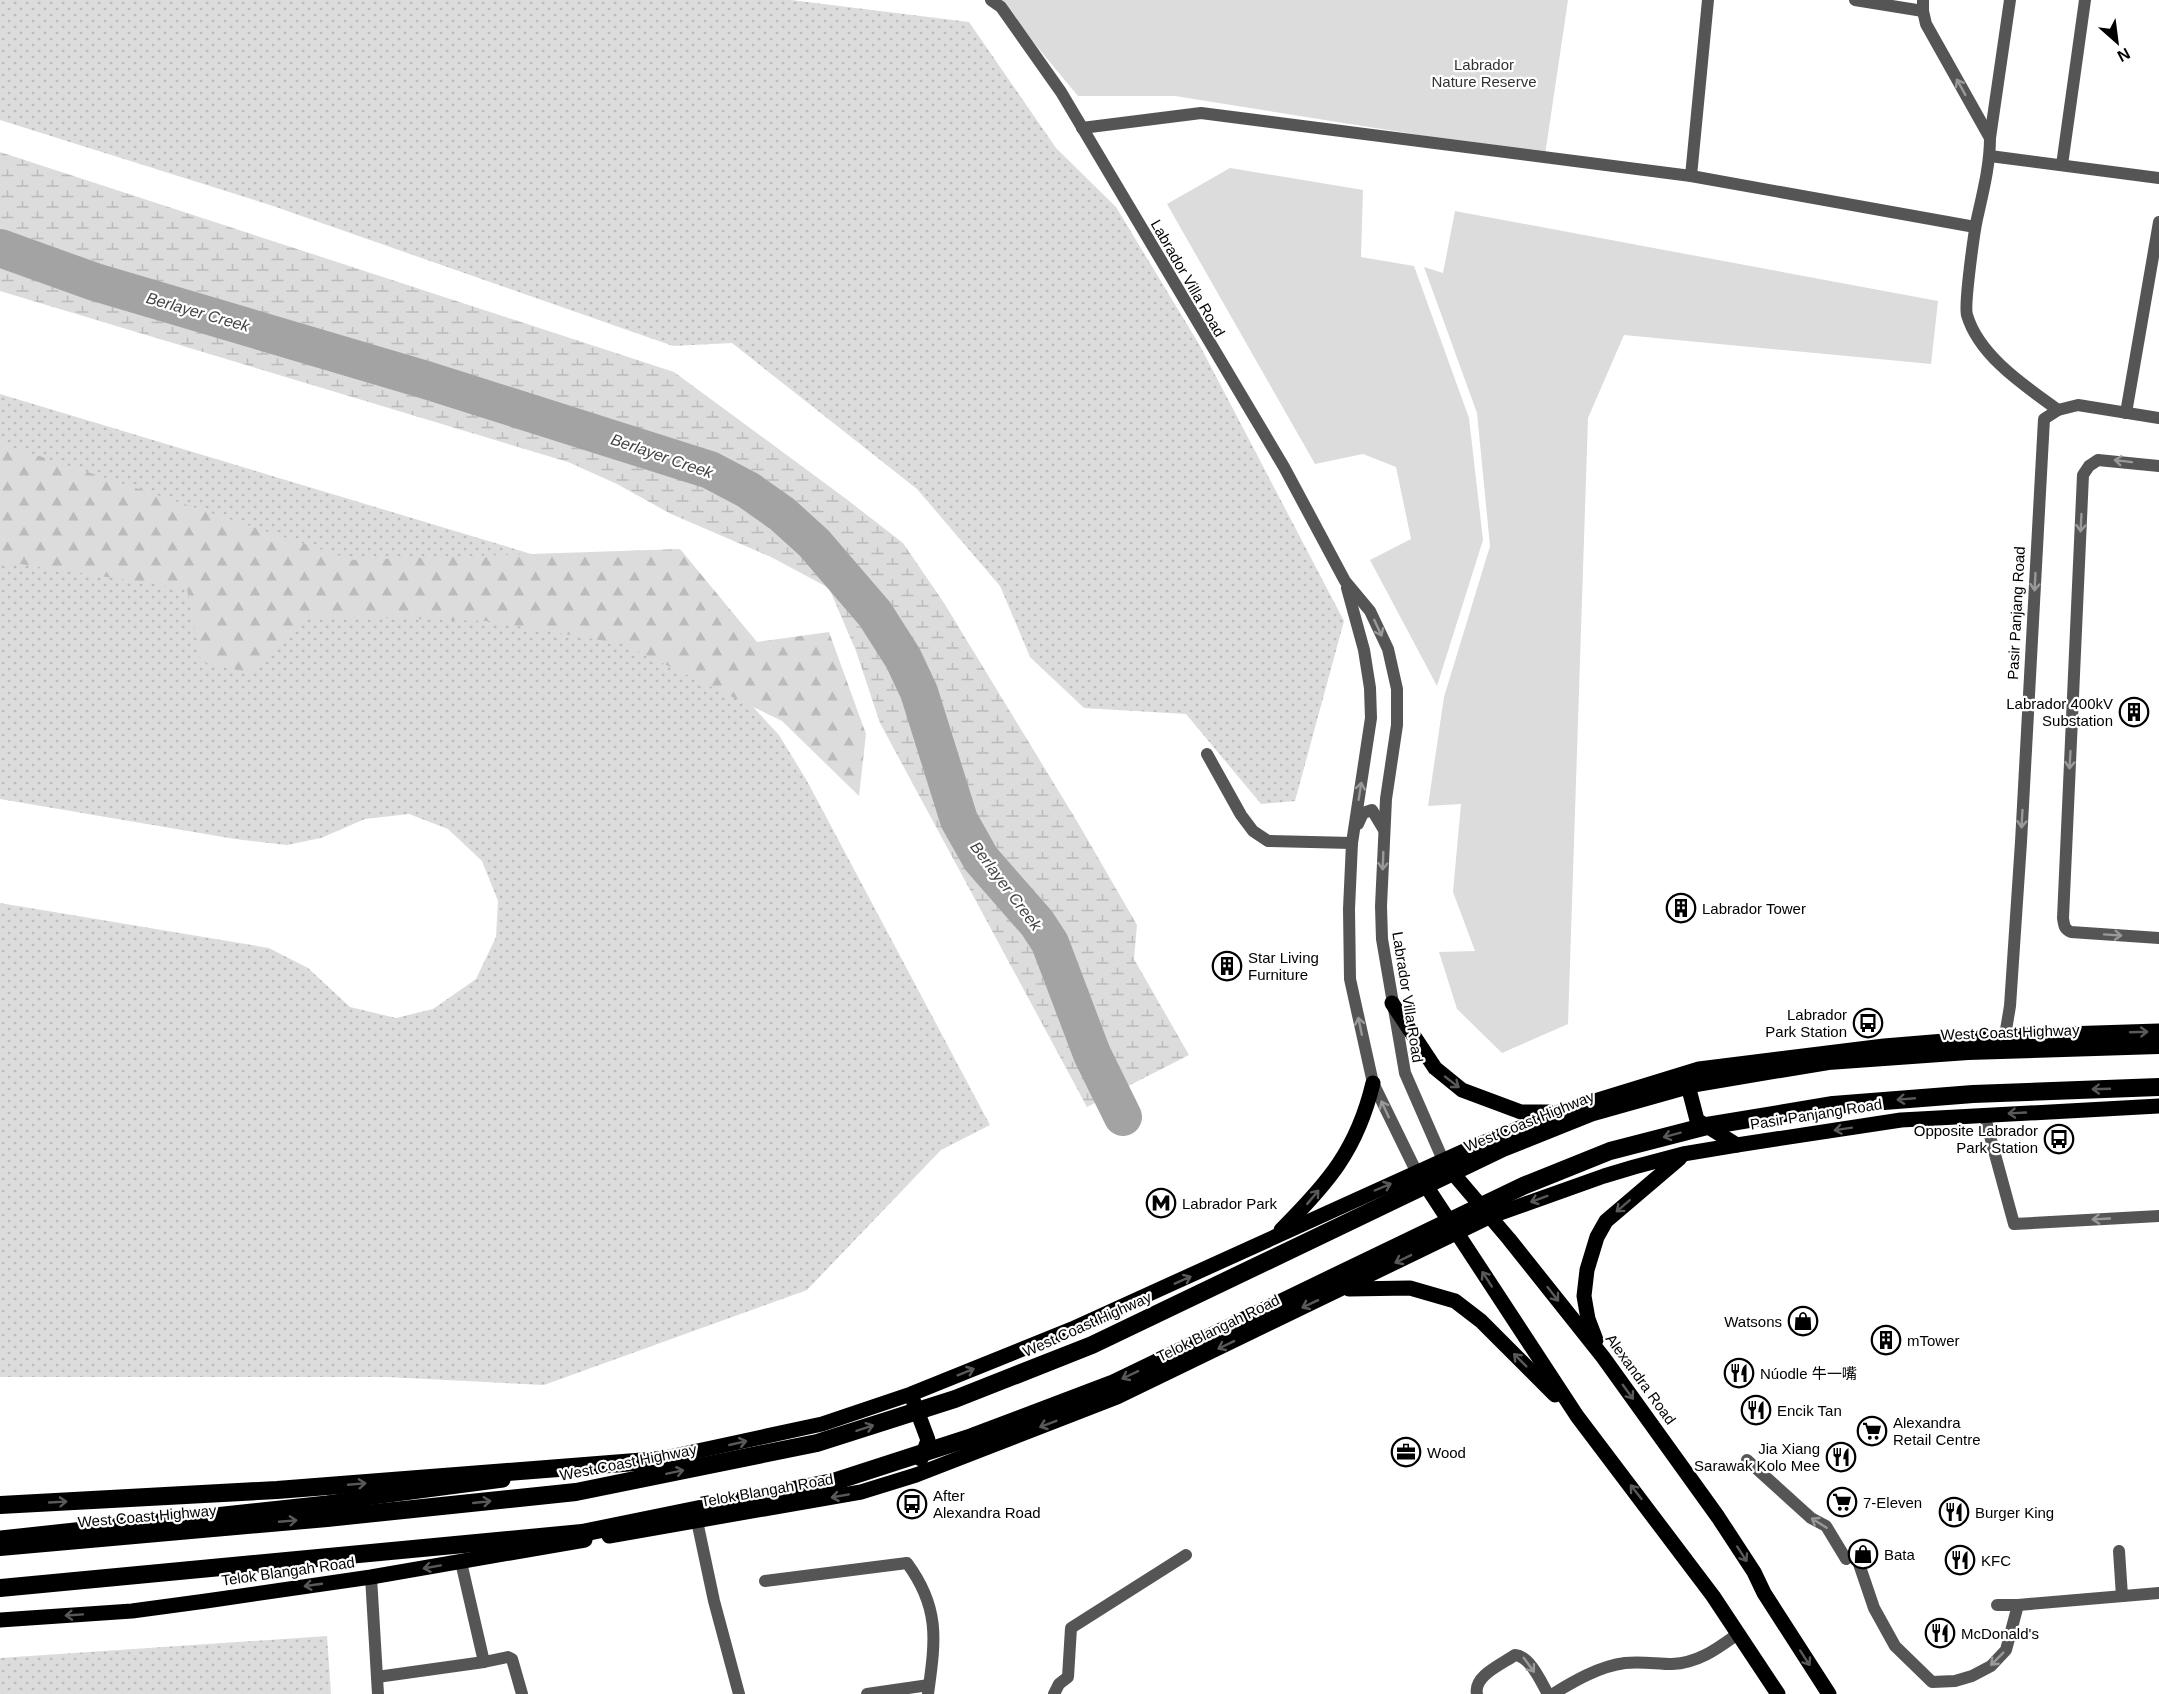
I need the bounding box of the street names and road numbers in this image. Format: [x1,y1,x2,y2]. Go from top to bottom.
street label: Labrador Villa Road [1148,216,1228,340]
street label: Pasir Panjang Road [2004,546,2028,680]
street label: Labrador Villa Road [1389,930,1427,1064]
street label: West Coast Highway [1940,1021,2080,1043]
street label: West Coast Highway [1461,1087,1597,1155]
street label: Pasir Panjang Road [1749,1095,1883,1133]
street label: West Coast Highway [1020,1288,1154,1360]
street label: Telok Blangah Road [1154,1291,1282,1365]
street label: Alexandra Road [1603,1330,1679,1428]
street label: West Coast Highway [558,1440,698,1484]
street label: Telok Blangah Road [699,1470,835,1510]
street label: West Coast Highway [77,1501,217,1531]
street label: Telok Blangah Road [220,1553,356,1589]

